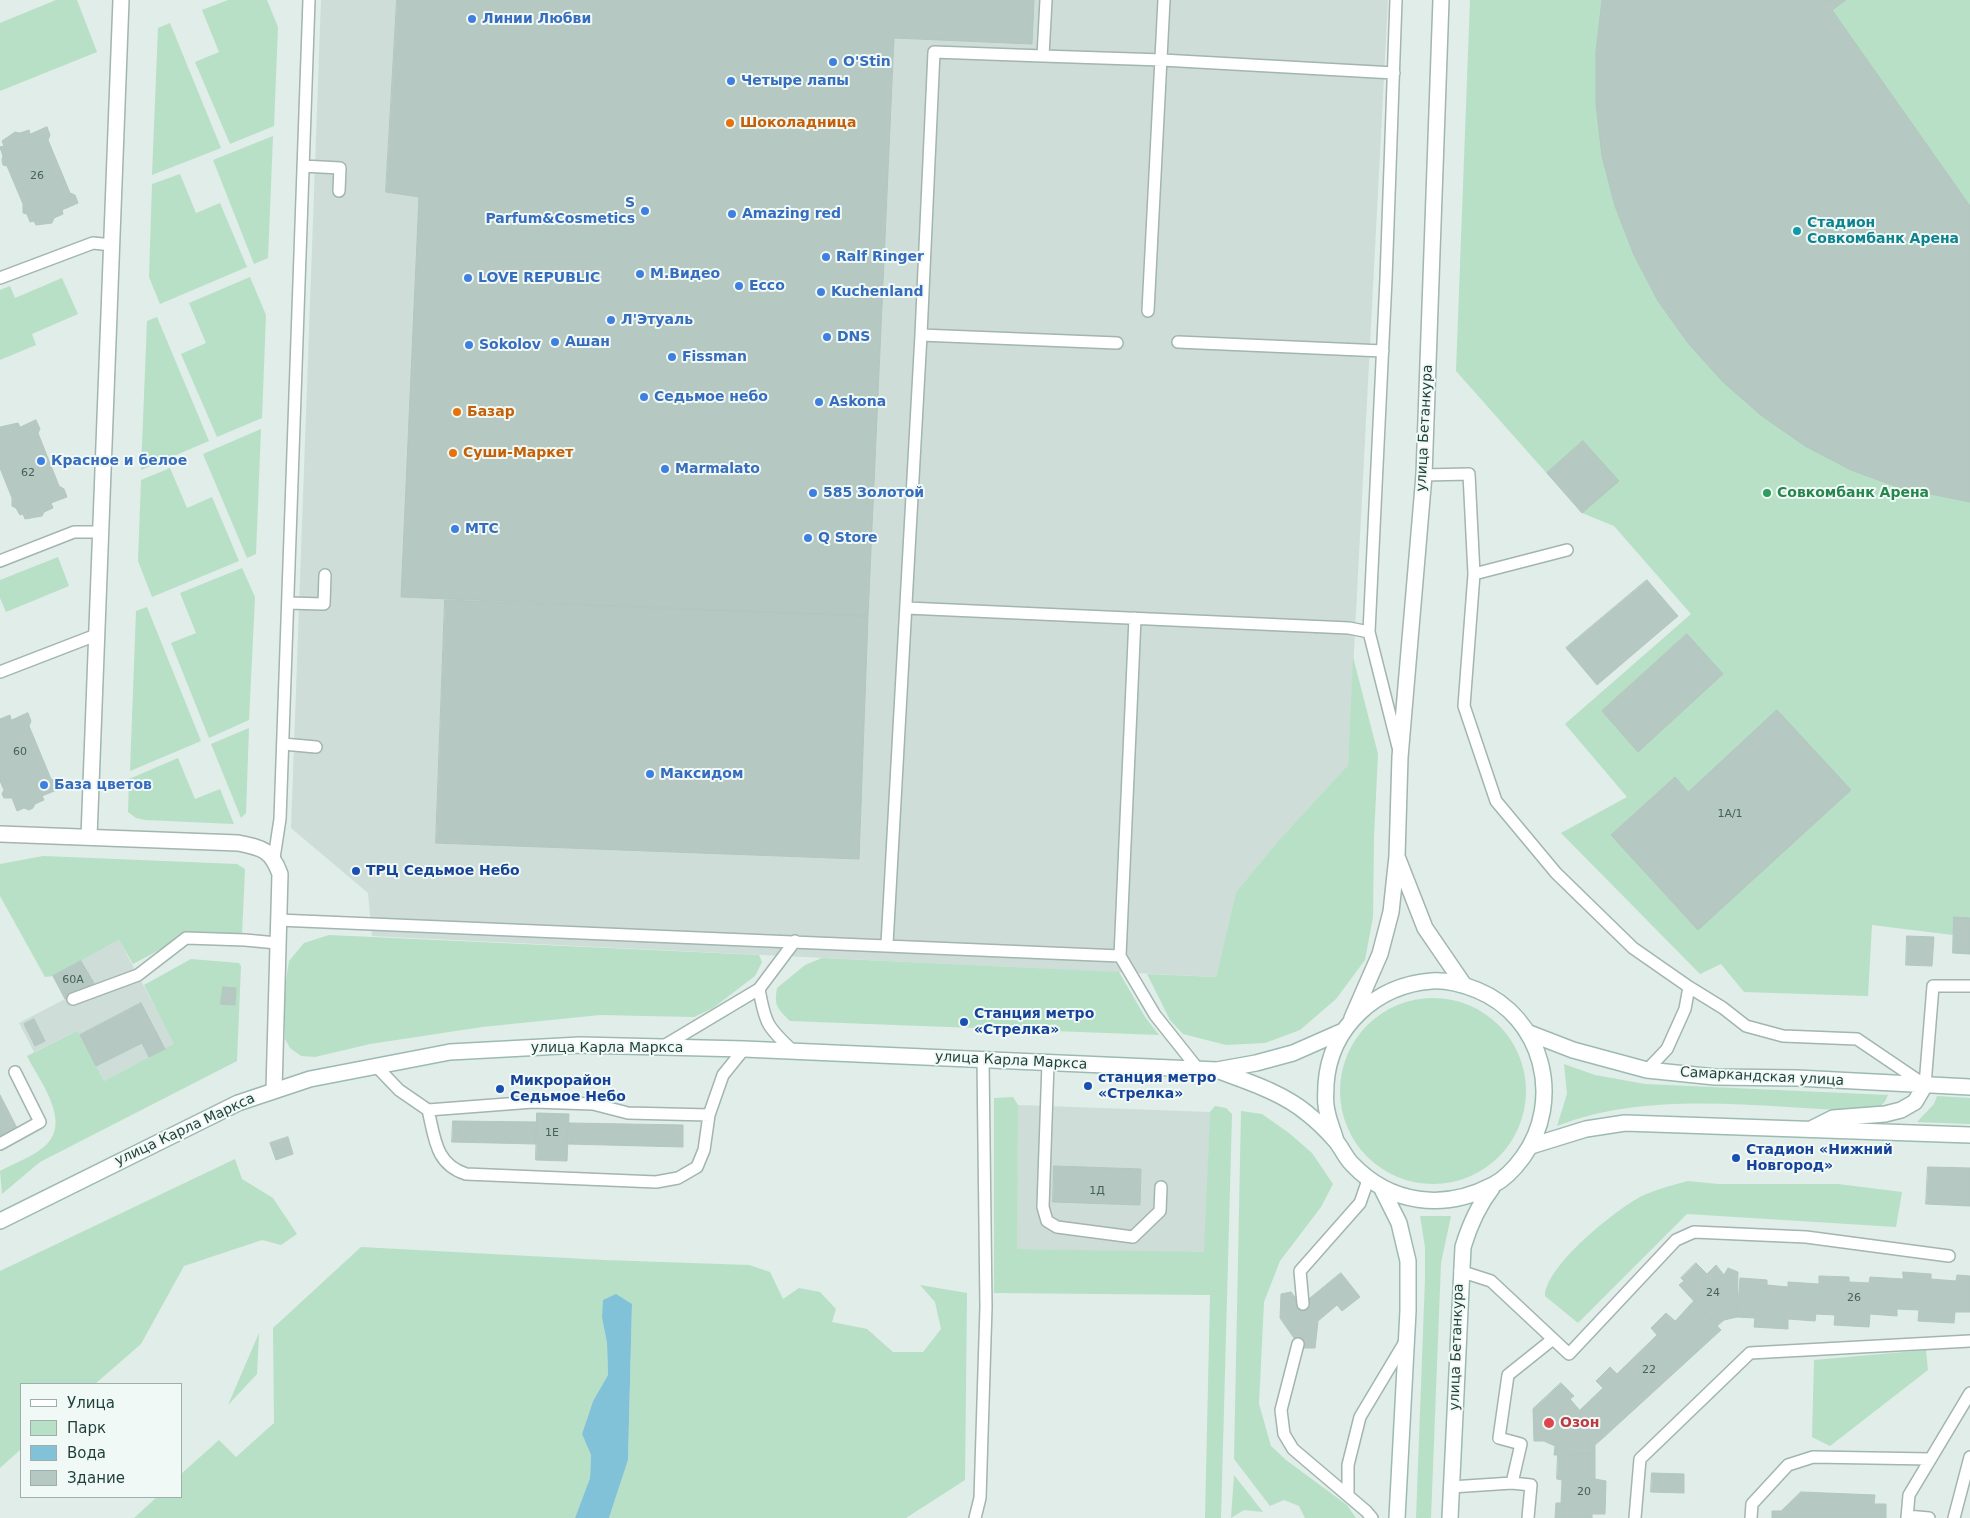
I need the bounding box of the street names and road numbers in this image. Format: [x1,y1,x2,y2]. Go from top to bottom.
street label: улица Бетанкура [1413,364,1437,492]
street label: улица Карла Маркса [531,1040,683,1056]
street label: улица Карла Маркса [934,1049,1088,1073]
street label: Самаркандская улица [1680,1064,1844,1090]
street label: улица Карла Маркса [112,1090,258,1170]
street label: улица Бетанкура [1446,1283,1468,1411]

